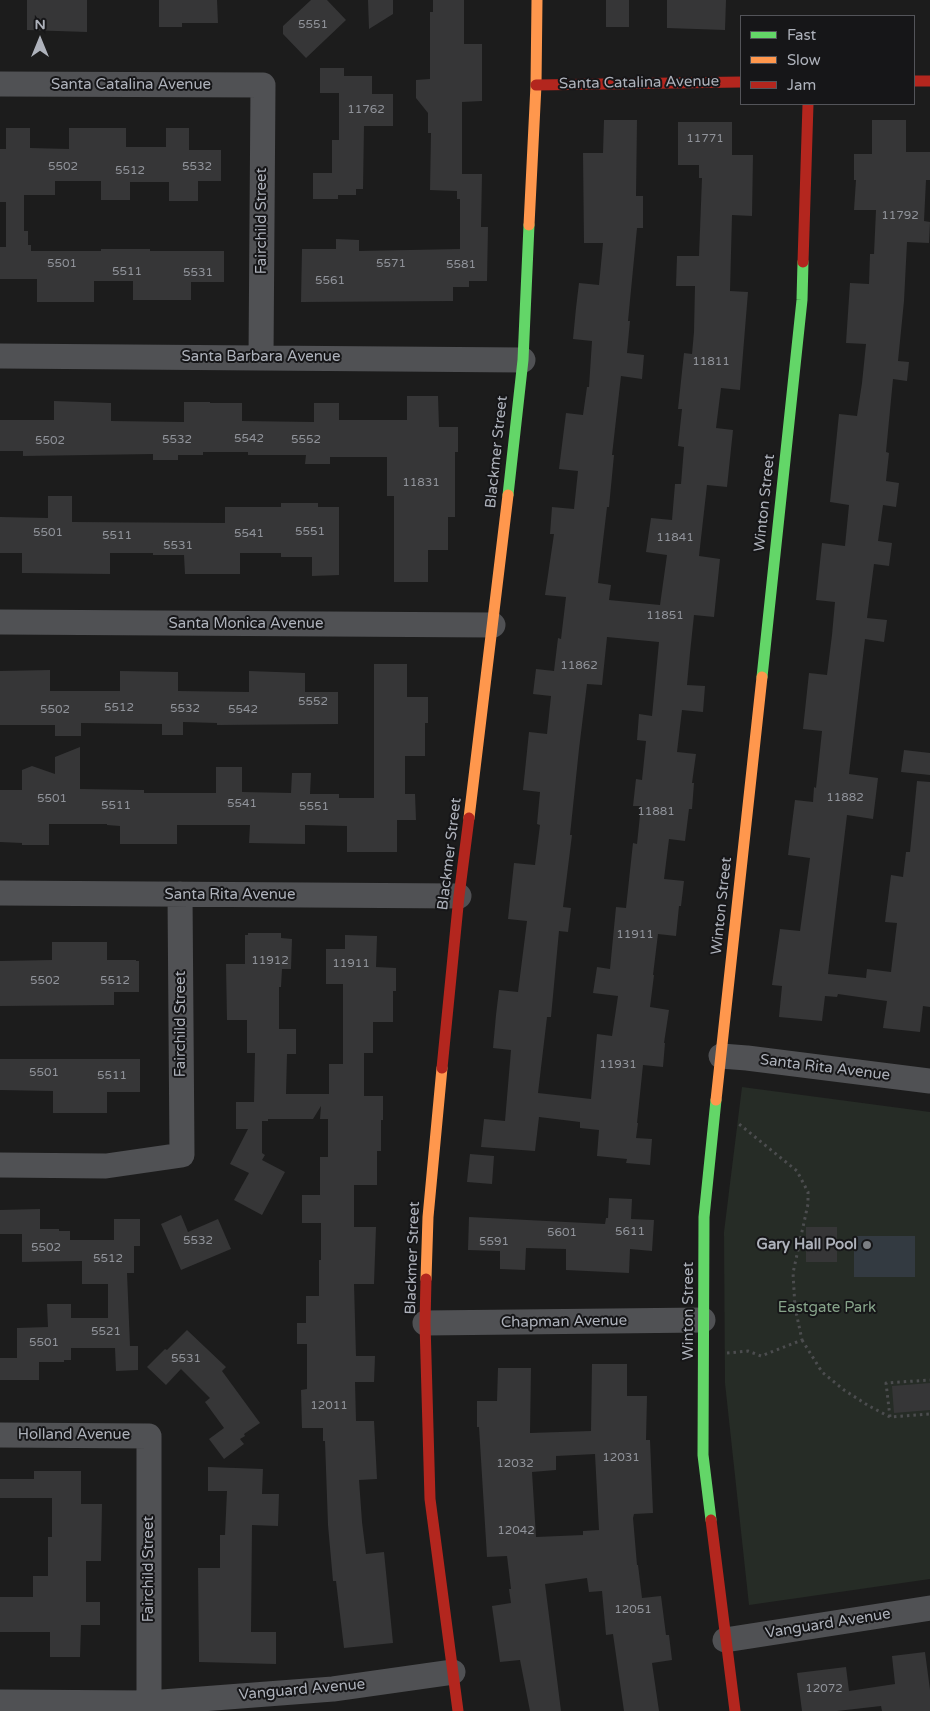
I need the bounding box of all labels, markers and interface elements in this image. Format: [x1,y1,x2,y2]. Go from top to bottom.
north arrow [15,15,65,65]
legend [740,15,915,105]
text: N [34,16,46,33]
house number: 5551 [298,18,328,32]
text: Fast [787,26,816,44]
text: Slow [787,51,821,69]
street label: Santa Catalina Avenue [559,73,719,93]
street label: Santa Catalina Avenue [51,76,211,94]
text: Jam [787,76,816,94]
house number: 11762 [347,103,385,117]
house number: 11771 [686,132,724,146]
house number: 5502 [48,160,78,174]
house number: 5532 [182,160,212,174]
house number: 5512 [115,164,145,178]
street label: Fairchild Street [253,168,271,274]
house number: 11792 [881,209,919,223]
house number: 5501 [47,257,77,271]
house number: 5571 [376,257,406,271]
house number: 5581 [446,258,476,272]
house number: 5511 [112,265,142,279]
house number: 5531 [183,266,213,280]
house number: 5561 [315,274,345,288]
street label: Santa Barbara Avenue [182,348,340,366]
house number: 11811 [692,355,730,369]
street label: Blackmer Street [482,395,512,509]
house number: 5542 [234,432,264,446]
house number: 5532 [162,433,192,447]
house number: 5552 [291,433,321,447]
house number: 5502 [35,434,65,448]
street label: Winton Street [751,453,779,553]
house number: 11831 [402,476,440,490]
house number: 5551 [295,525,325,539]
house number: 5501 [33,526,63,540]
house number: 5541 [234,527,264,541]
house number: 5511 [102,529,132,543]
house number: 11841 [656,531,694,545]
house number: 5531 [163,539,193,553]
house number: 11851 [646,609,684,623]
street label: Santa Monica Avenue [169,615,323,633]
house number: 11862 [560,659,598,673]
house number: 5552 [298,695,328,709]
house number: 5512 [104,701,134,715]
house number: 5532 [170,702,200,716]
house number: 5502 [40,703,70,717]
house number: 5542 [228,703,258,717]
house number: 11882 [826,791,864,805]
house number: 5501 [37,792,67,806]
house number: 5541 [227,797,257,811]
street label: Blackmer Street [434,797,466,911]
house number: 5511 [101,799,131,813]
house number: 5551 [299,800,329,814]
house number: 11881 [637,805,675,819]
street label: Winton Street [708,856,736,956]
street label: Santa Rita Avenue [165,886,295,904]
house number: 11911 [616,928,654,942]
house number: 11912 [251,954,289,968]
house number: 11911 [332,957,370,971]
street label: Fairchild Street [172,971,190,1077]
house number: 5502 [30,974,60,988]
house number: 5512 [100,974,130,988]
street label: Santa Rita Avenue [759,1051,891,1085]
house number: 11931 [599,1058,637,1072]
house number: 5501 [29,1066,59,1080]
house number: 5511 [97,1069,127,1083]
street label: Blackmer Street [402,1201,424,1315]
house number: 5611 [615,1225,645,1239]
house number: 5601 [547,1226,577,1240]
house number: 5532 [183,1234,213,1248]
house number: 5591 [479,1235,509,1249]
place label: Gary Hall Pool [757,1236,857,1254]
marker: Gary Hall Pool [861,1239,873,1251]
house number: 5502 [31,1241,61,1255]
house number: 5512 [93,1252,123,1266]
street label: Winton Street [680,1262,698,1360]
park label: Eastgate Park [778,1299,876,1317]
street label: Chapman Avenue [501,1312,627,1332]
house number: 5521 [91,1325,121,1339]
house number: 5501 [29,1336,59,1350]
house number: 5531 [171,1352,201,1366]
house number: 12011 [310,1399,348,1413]
street label: Holland Avenue [18,1426,130,1444]
house number: 12031 [602,1451,640,1465]
house number: 12032 [496,1457,534,1471]
street label: Fairchild Street [140,1516,158,1622]
house number: 12042 [497,1524,535,1538]
house number: 12051 [614,1603,652,1617]
street label: Vanguard Avenue [764,1605,892,1643]
street label: Vanguard Avenue [238,1676,366,1704]
house number: 12072 [805,1682,843,1696]

